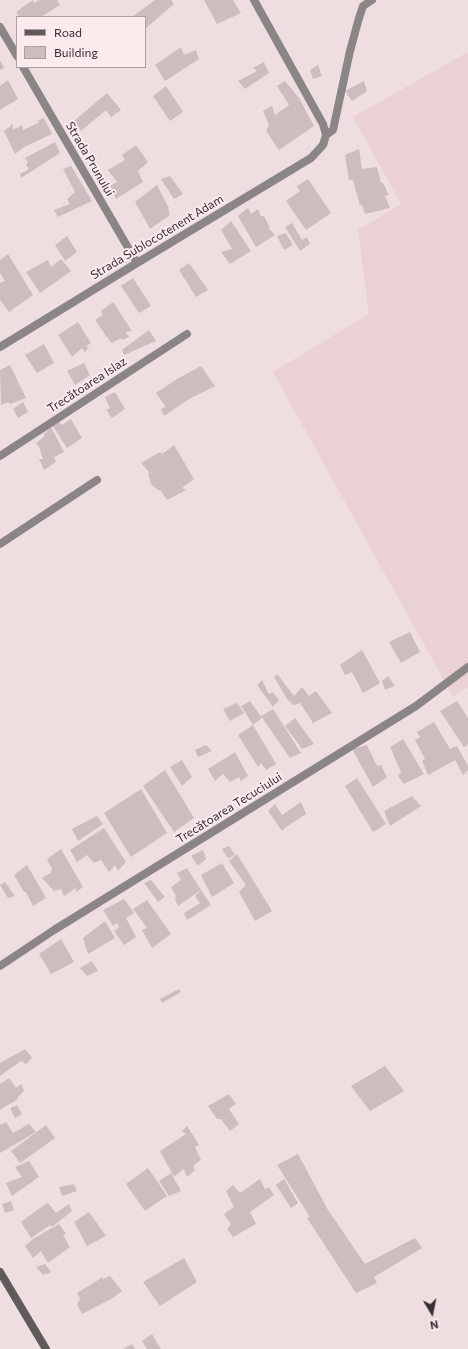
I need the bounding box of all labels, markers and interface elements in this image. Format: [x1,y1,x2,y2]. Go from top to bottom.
legend [16,16,146,68]
text: Road [54,25,82,39]
text: Building [54,45,98,59]
street label: Strada Prunului [63,119,117,199]
street label: Strada Sublocotenent Adam [88,192,226,282]
street label: Trecătoarea Islaz [45,354,129,416]
street label: Trecătoarea Tecuciului [174,770,284,846]
north arrow [412,1293,452,1333]
text: N [429,1318,439,1332]

